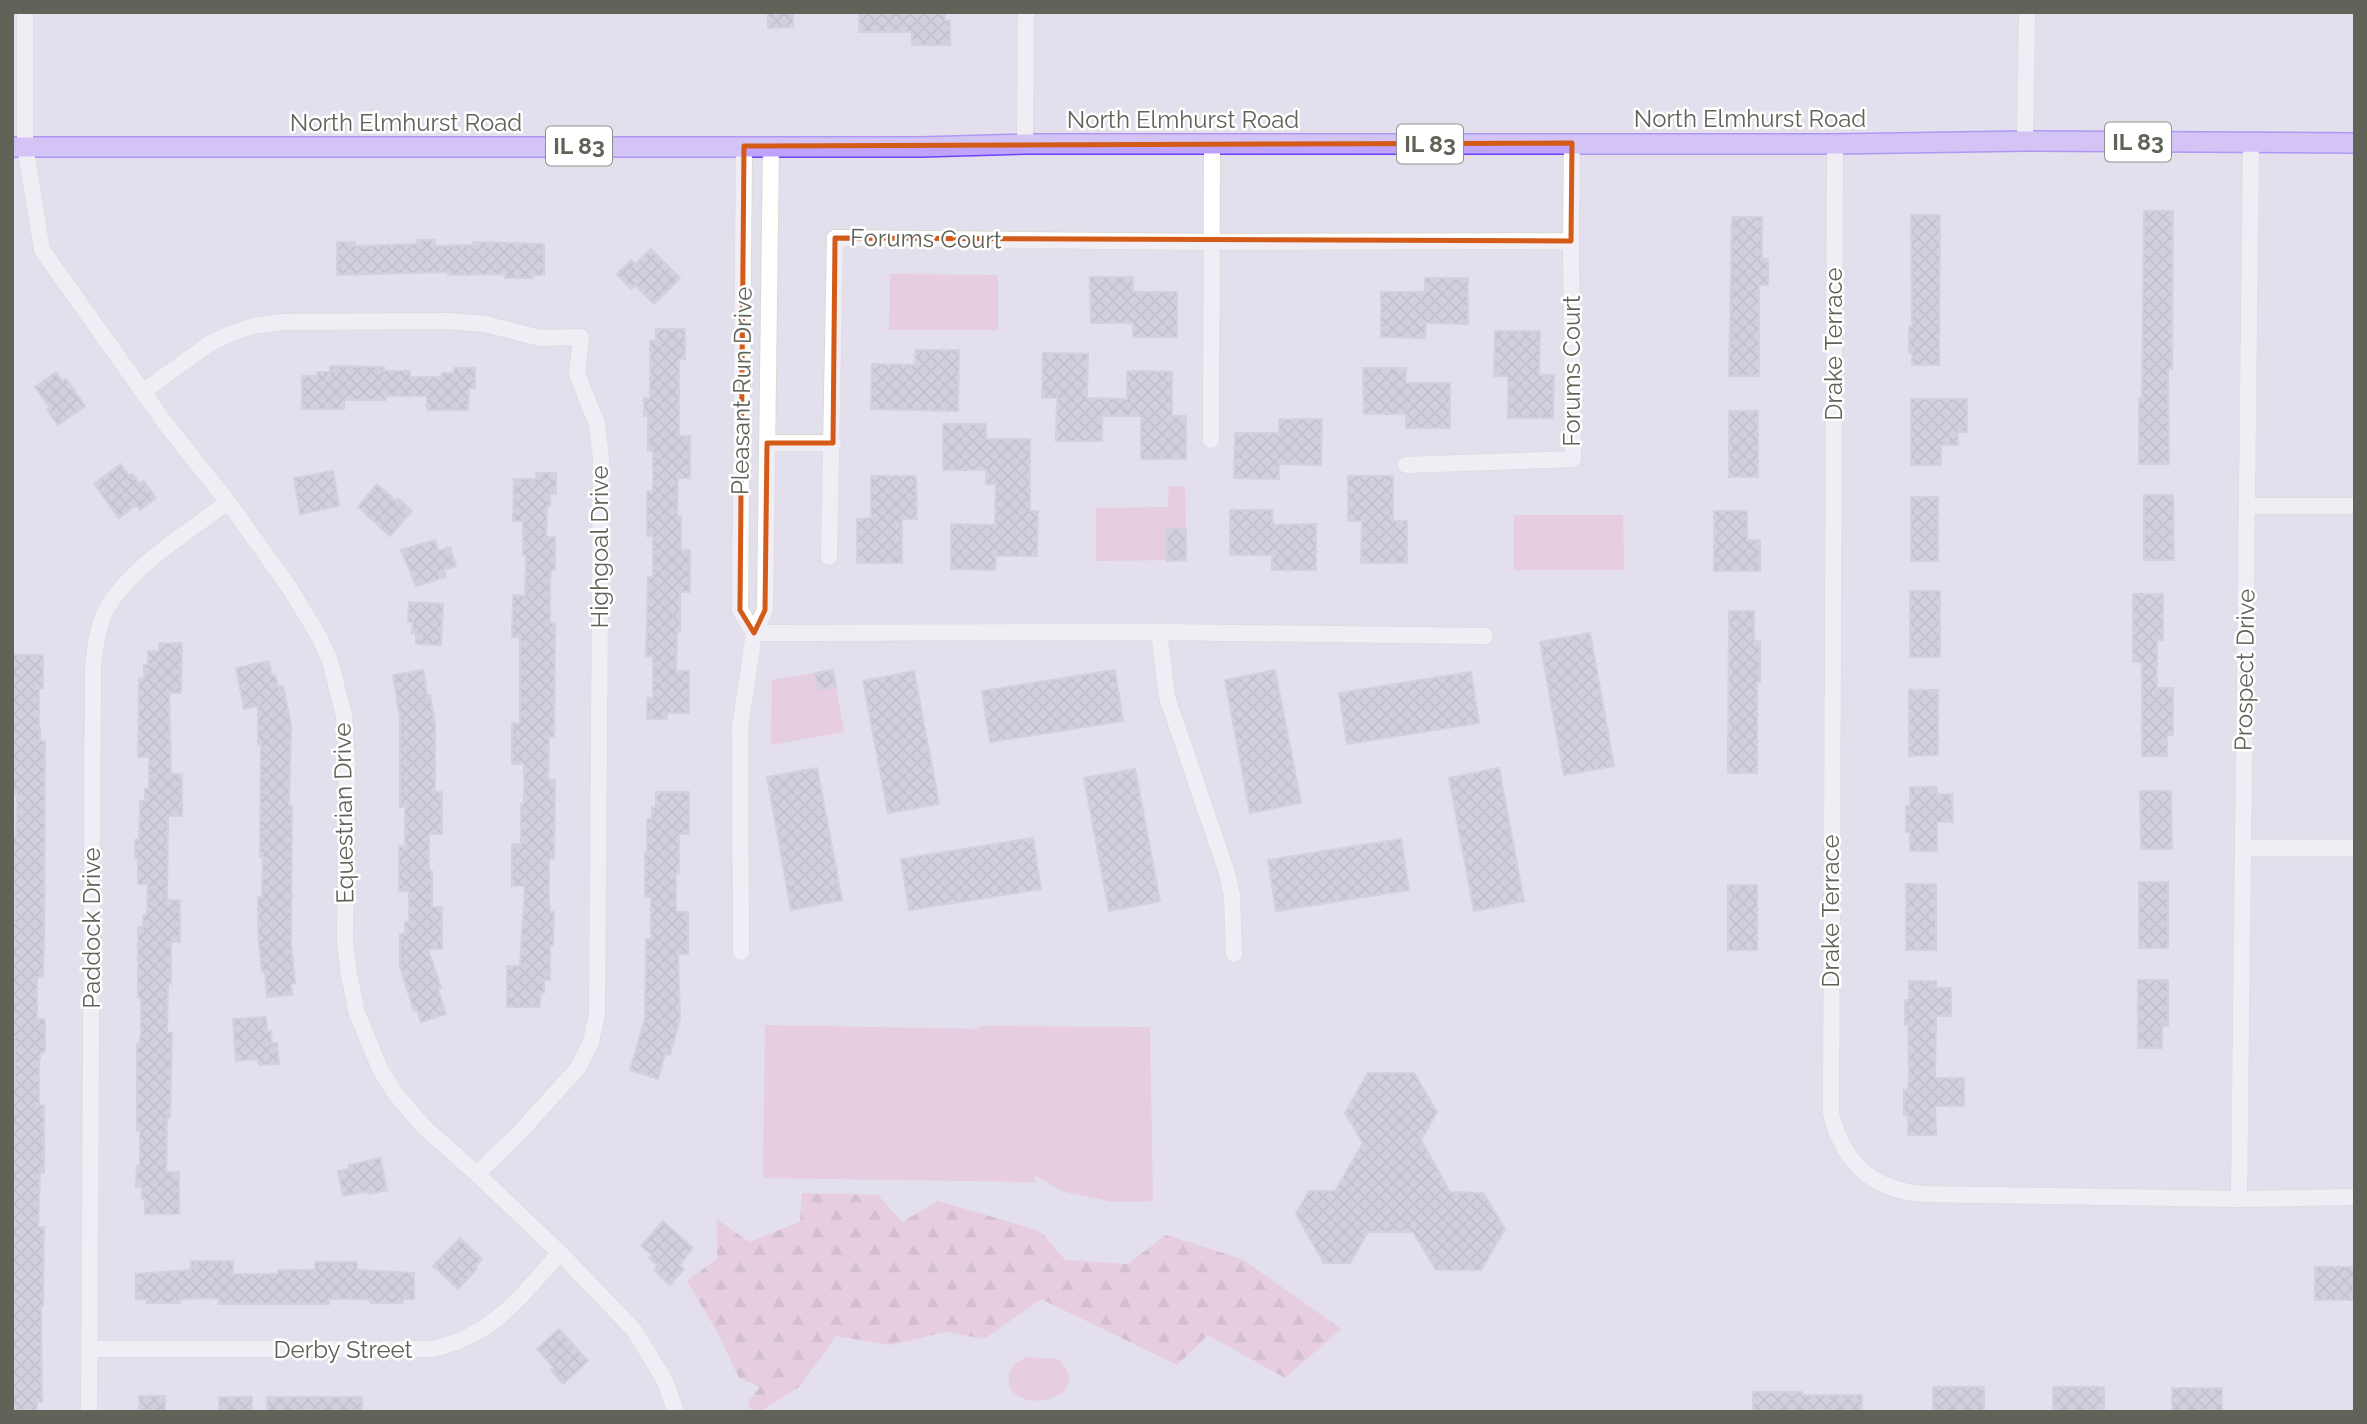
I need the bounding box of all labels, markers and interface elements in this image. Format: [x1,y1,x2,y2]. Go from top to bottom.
street label: North Elmhurst Road [1634,104,1866,133]
street label: North Elmhurst Road [1067,105,1299,134]
street label: North Elmhurst Road [290,108,522,137]
road number: IL 83 [2105,122,2171,162]
road number: IL 83 [1397,125,1463,164]
road number: IL 83 [546,127,612,166]
street label: Forums Court [850,223,1002,254]
street label: Drake Terrace [1819,267,1848,421]
street label: Pleasant Run Drive [725,287,758,495]
street label: Forums Court [1557,295,1586,447]
street label: Highgoal Drive [585,465,614,629]
street label: Prospect Drive [2229,589,2260,751]
street label: Equestrian Drive [327,722,360,904]
street label: Drake Terrace [1816,834,1845,988]
street label: Paddock Drive [77,847,106,1009]
street label: Derby Street [273,1335,413,1364]

